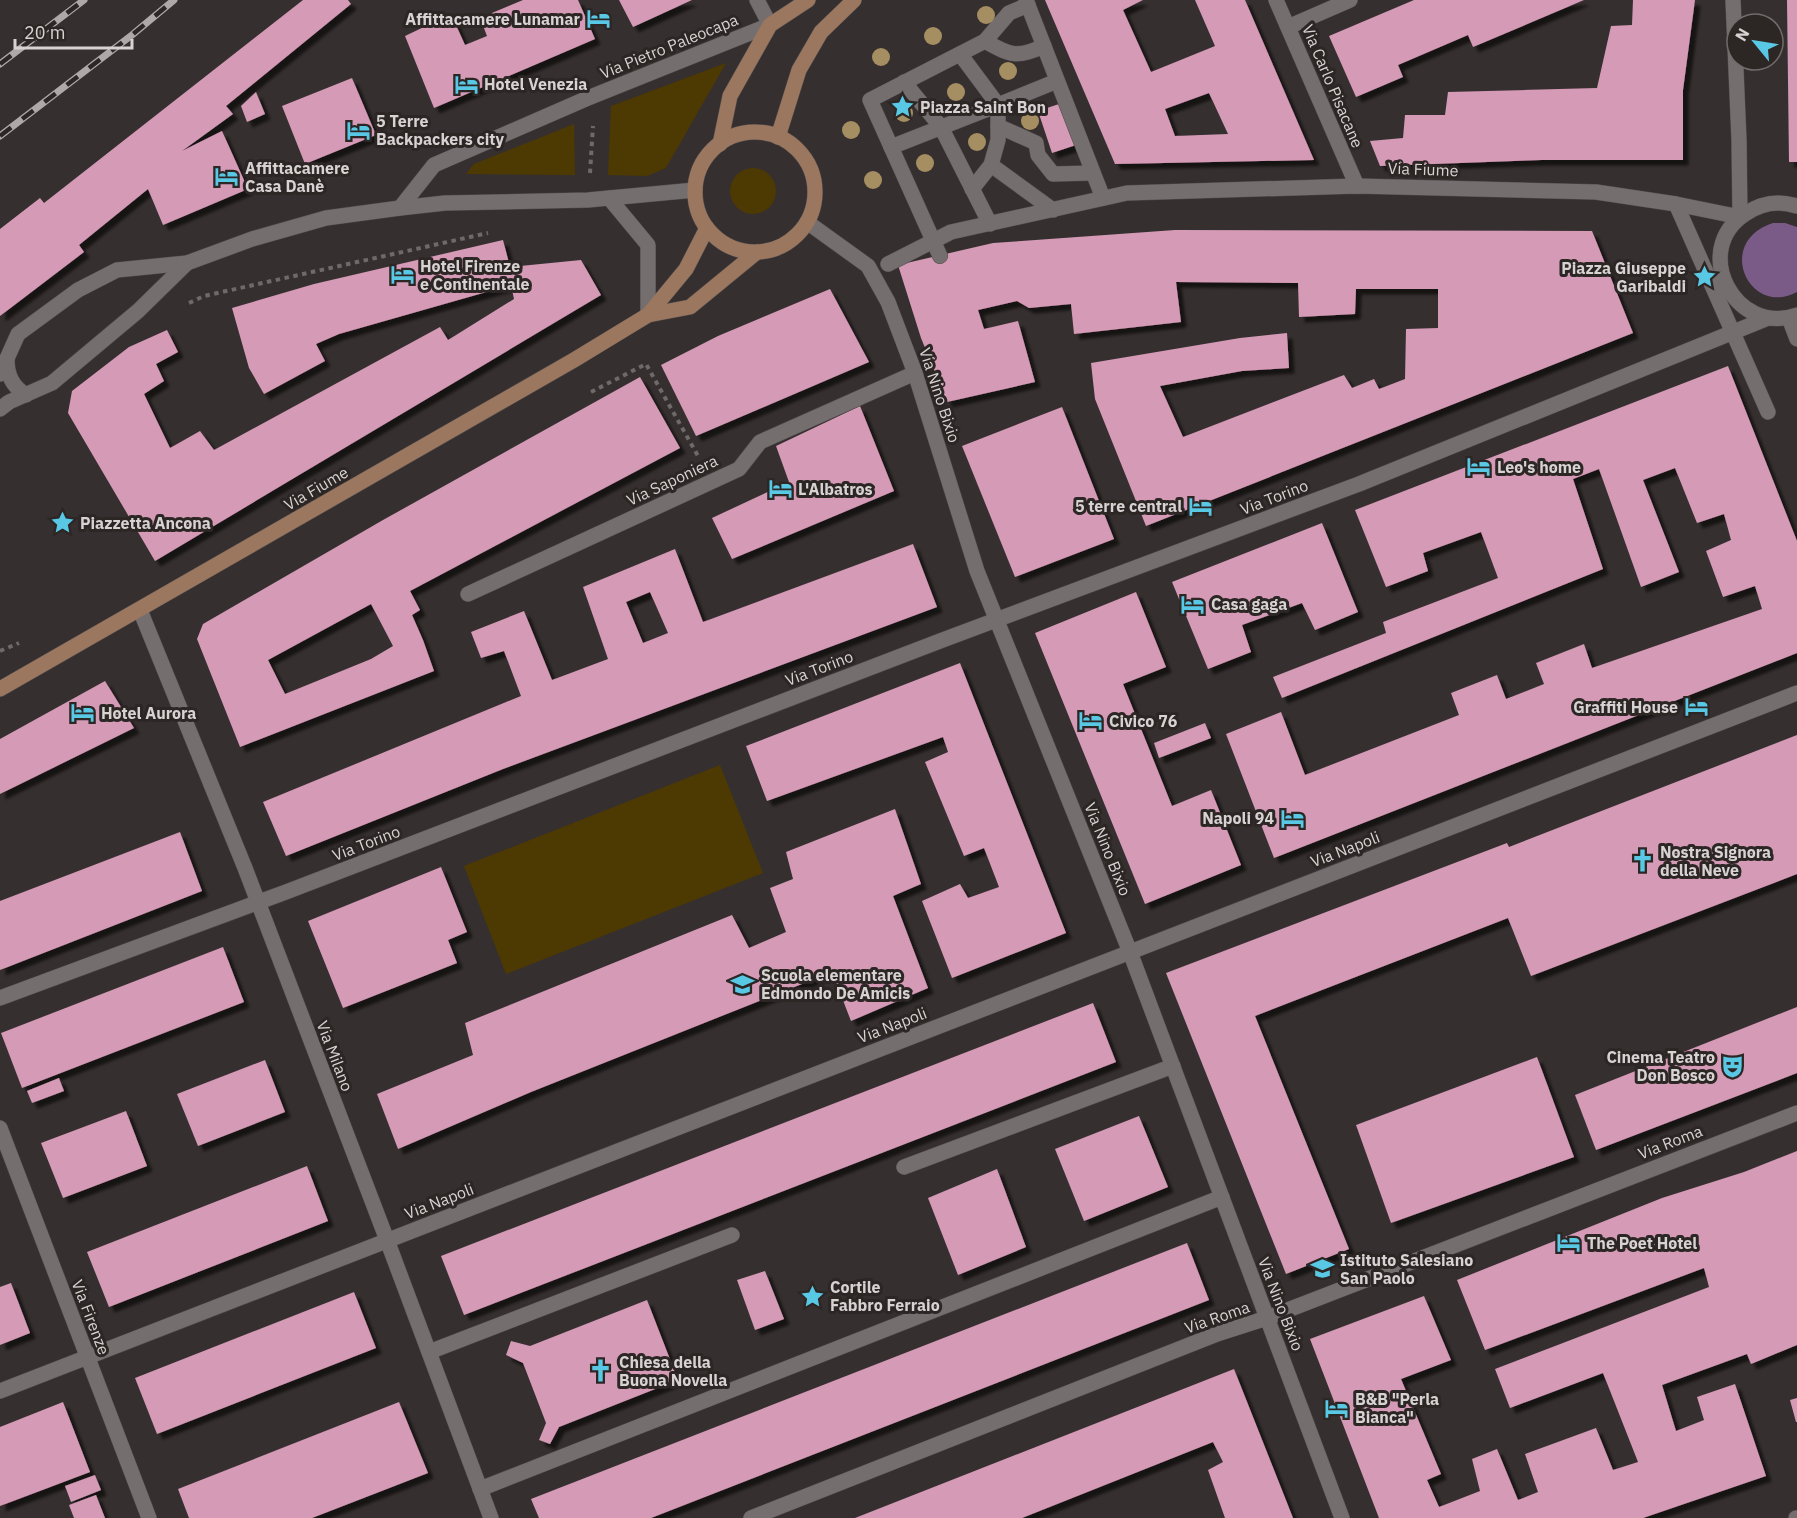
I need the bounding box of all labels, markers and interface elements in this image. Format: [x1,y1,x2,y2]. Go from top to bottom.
hotel icon: Affittacamere Lunamar [585,6,611,32]
place label: Affittacamere Lunamar [405,9,581,29]
street label: Via Pietro Paleocapa [597,9,741,83]
scale bar [15,12,132,50]
north arrow [1725,12,1785,72]
text: 20 m [24,21,66,44]
street label: Via Carlo Pisacane [1298,21,1368,151]
text: N [1730,24,1754,45]
hotel icon: Hotel Venezia [453,71,479,97]
place label: Hotel Venezia [484,74,587,94]
place icon: Piazza Saint Bon [889,94,915,120]
place label: Piazza Saint Bon [920,97,1046,117]
place label: 5 Terre Backpackers city [376,111,504,149]
hotel icon: 5 Terre Backpackers city [345,117,371,143]
place label: Affittacamere Casa Danè [245,158,349,196]
street label: Via Fiume [1387,158,1459,180]
hotel icon: Affittacamere Casa Danè [214,164,240,190]
place label: Hotel Firenze e Continentale [420,256,530,294]
place label: Piazza Giuseppe Garibaldi [1561,258,1686,296]
hotel icon: Hotel Firenze e Continentale [389,262,415,288]
place icon: Piazza Giuseppe Garibaldi [1691,264,1717,290]
street label: Via Nino Bixio [915,345,965,445]
street label: Via Saponiera [623,450,721,510]
hotel icon: Leo's home [1466,454,1492,480]
place label: Leo's home [1497,457,1581,477]
street label: Via Fiume [280,462,352,514]
street label: Via Torino [1237,475,1311,519]
hotel icon: L'Albatros [767,476,793,502]
place label: L'Albatros [798,479,873,499]
hotel icon: 5 terre central [1187,493,1213,519]
place label: 5 terre central [1075,496,1182,516]
place icon: Piazzetta Ancona [49,510,75,536]
place label: Piazzetta Ancona [80,513,211,533]
hotel icon: Casa gaga [1180,591,1206,617]
place label: Casa gaga [1211,594,1287,614]
street label: Via Torino [782,646,856,690]
hotel icon: Graffiti House [1683,694,1709,720]
place label: Graffiti House [1573,697,1678,717]
hotel icon: Hotel Aurora [70,700,96,726]
place label: Hotel Aurora [101,703,196,723]
hotel icon: Civico 76 [1078,708,1104,734]
place label: Civico 76 [1109,711,1178,731]
street label: Via Nino Bixio [1080,799,1136,899]
hotel icon: Napoli 94 [1279,805,1305,831]
place label: Napoli 94 [1202,808,1274,828]
street label: Via Torino [329,821,403,865]
street label: Via Napoli [1308,827,1382,871]
place label: Nostra Signora della Neve [1660,842,1771,880]
church icon: Nostra Signora della Neve [1629,848,1655,874]
place label: Scuola elementare Edmondo De Amicis [761,965,910,1003]
school or university icon: Scuola elementare Edmondo De Amicis [730,971,756,997]
street label: Via Napoli [855,1003,929,1047]
street label: Via Milano [312,1018,358,1094]
place label: Cinema Teatro Don Bosco [1606,1047,1715,1085]
theatre icon: Cinema Teatro Don Bosco [1720,1053,1746,1079]
street label: Via Roma [1635,1120,1706,1163]
street label: Via Napoli [402,1179,476,1223]
hotel icon: The Poet Hotel [1556,1230,1582,1256]
place label: The Poet Hotel [1587,1233,1697,1253]
place label: Istituto Salesiano San Paolo [1340,1250,1473,1288]
street label: Via Nino Bixio [1254,1254,1308,1354]
school or university icon: Istituto Salesiano San Paolo [1309,1256,1335,1282]
street label: Via Firenze [68,1277,115,1358]
place label: Cortile Fabbro Ferraio [830,1277,940,1315]
place icon: Cortile Fabbro Ferraio [799,1283,825,1309]
street label: Via Roma [1182,1296,1253,1337]
place label: Chiesa della Buona Novella [619,1352,727,1390]
church icon: Chiesa della Buona Novella [588,1358,614,1384]
place label: B&B "Perla Bianca" [1355,1389,1439,1427]
hotel icon: B&B "Perla Bianca" [1324,1395,1350,1421]

